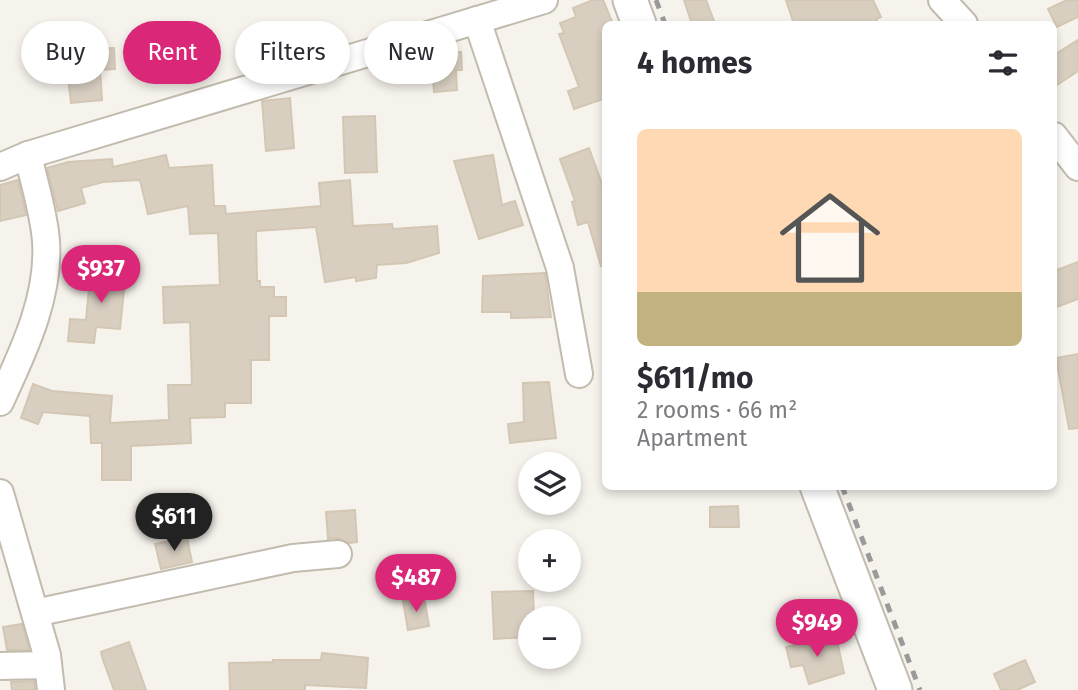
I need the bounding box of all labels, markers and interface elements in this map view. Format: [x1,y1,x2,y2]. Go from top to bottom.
chip: Buy [21,21,109,84]
chip: Rent [123,21,221,84]
chip: Filters [235,21,350,84]
chip: New [364,21,458,84]
icon: filters [984,44,1022,82]
text: 4 homes [637,45,752,81]
icon: home [767,175,893,301]
pin: $937 [60,246,142,305]
text: $937 [77,254,125,282]
text: $611/mo [637,360,754,396]
text: 2 rooms · 66 m² [637,396,797,424]
text: Apartment [637,424,747,452]
map controls [518,452,581,669]
button: layers [518,452,581,515]
pin: $611 [133,494,215,553]
text: $611 [151,502,197,530]
button: + [518,529,581,592]
pin: $487 [375,554,457,614]
text: $487 [391,563,441,591]
pin: $949 [776,600,858,659]
button: − [518,606,581,669]
text: $949 [792,608,842,636]

